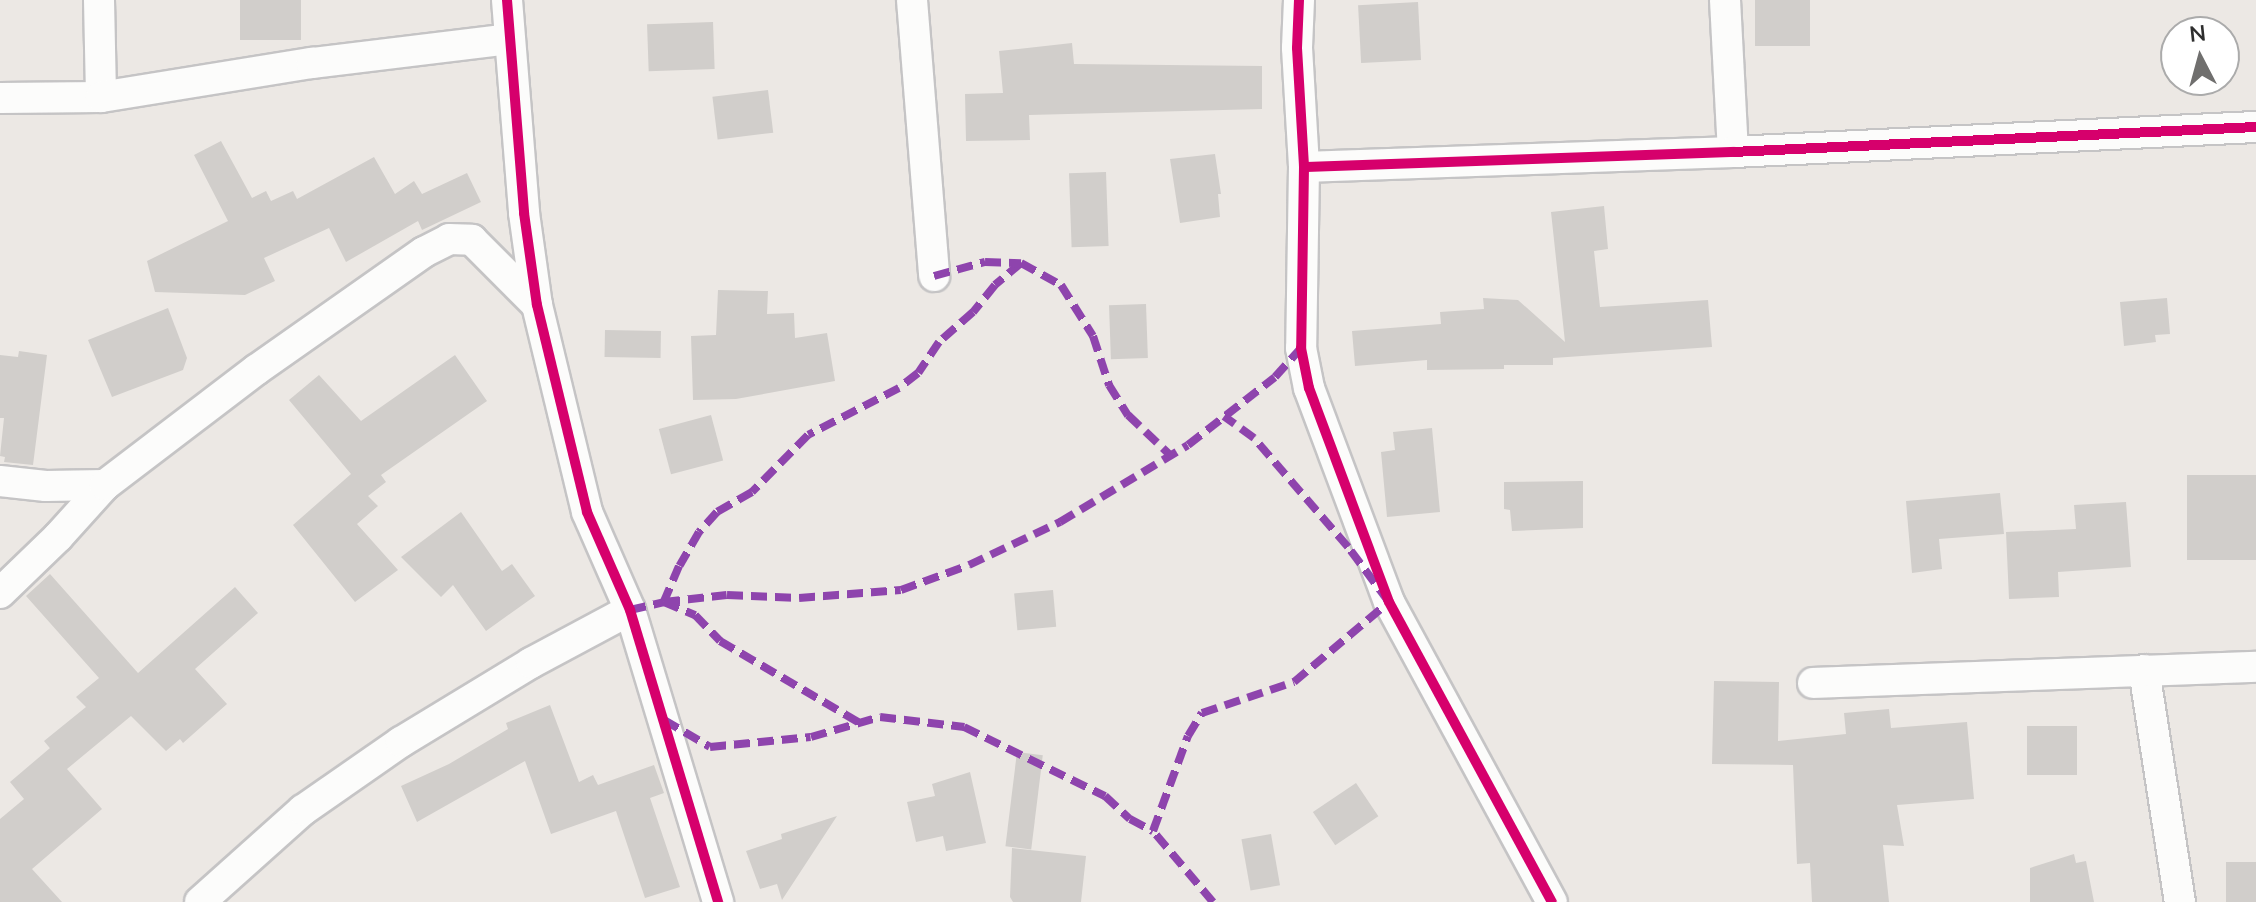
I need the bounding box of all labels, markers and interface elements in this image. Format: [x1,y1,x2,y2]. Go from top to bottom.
north arrow [2160,16,2240,96]
text: N [2188,18,2207,50]

